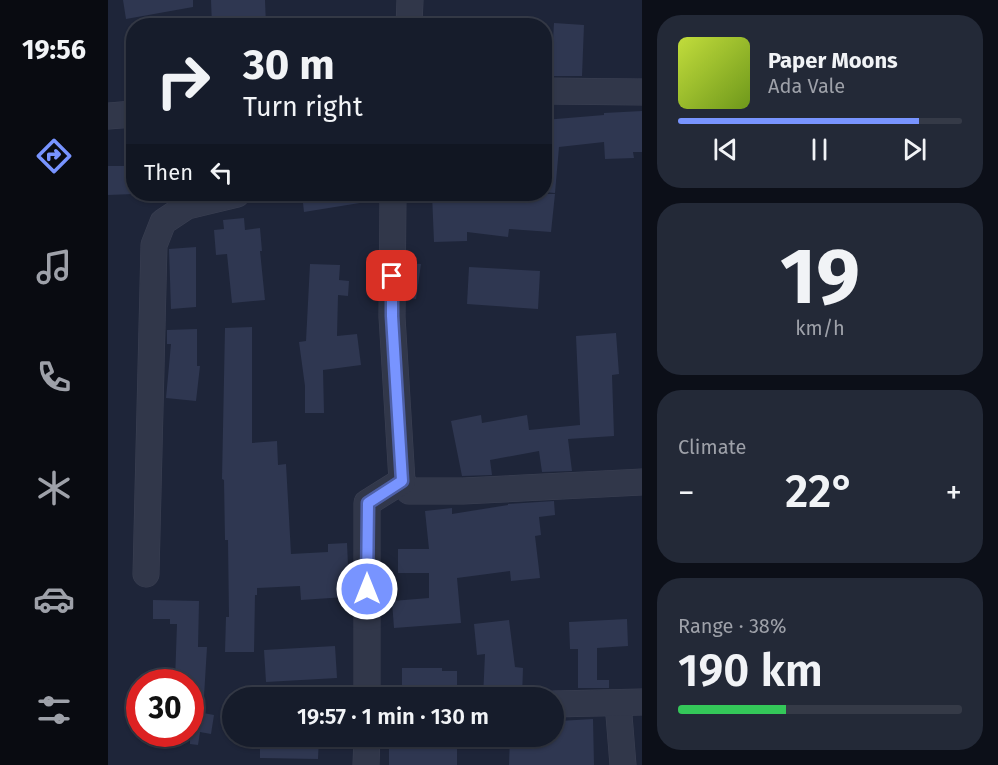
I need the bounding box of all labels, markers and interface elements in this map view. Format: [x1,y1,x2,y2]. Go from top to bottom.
text: 19:56 [22,34,86,66]
text: 30 m [243,40,335,90]
icon: right [144,42,222,120]
text: Paper Moons [768,47,898,74]
text: Ada Vale [768,74,845,98]
text: Turn right [243,91,363,123]
icon: previous [709,133,742,166]
icon: pause [803,133,836,166]
icon: next [898,133,931,166]
icon: directions [33,135,75,177]
icon: left [205,156,238,189]
text: Then [144,159,193,186]
text: 19 [780,230,860,324]
icon: music [33,246,75,288]
pin [366,250,417,301]
icon: arrive [375,259,408,292]
text: km/h [795,316,845,340]
icon: phone [33,356,75,398]
text: Climate [678,435,746,459]
text: 22° [785,465,855,519]
icon: climate [33,467,75,509]
text: − [678,473,695,513]
text: + [946,473,962,513]
position arrow [335,557,399,621]
icon: car [33,578,75,620]
text: Range · 38% [678,614,786,638]
text: 190 km [678,644,823,698]
speed limit sign: 30 [126,669,204,747]
icon: filters [33,689,75,731]
text: 19:57 · 1 min · 130 m [297,703,489,730]

